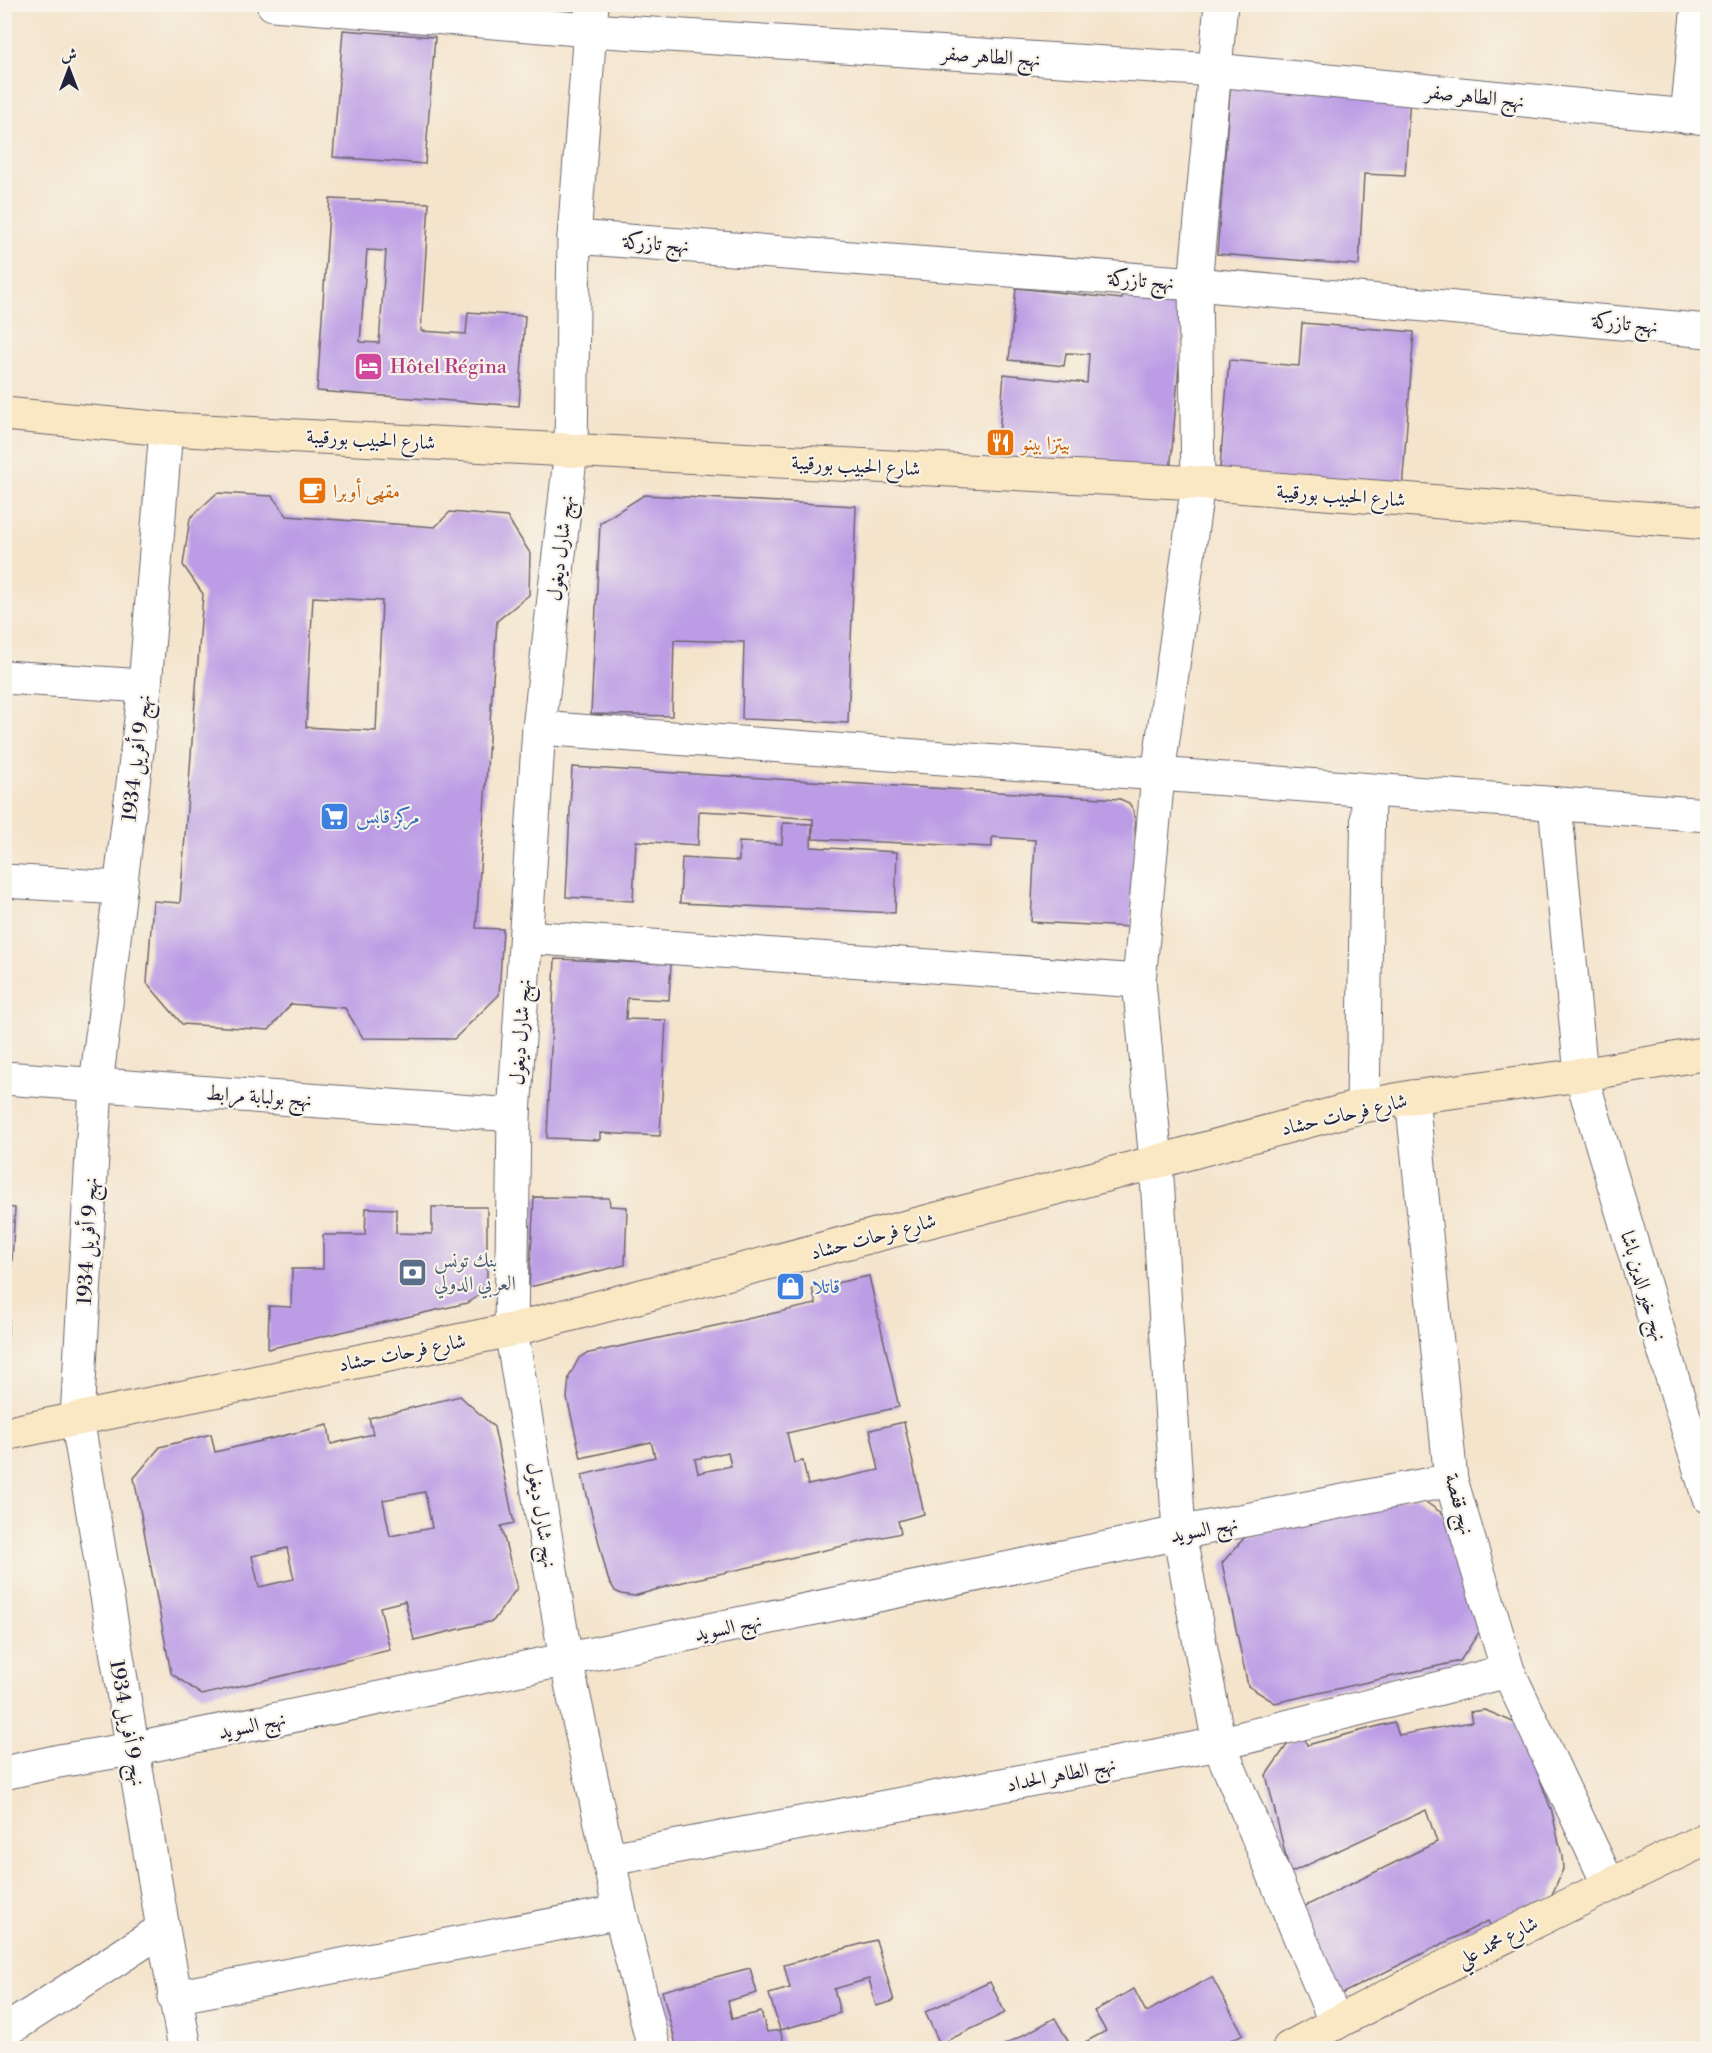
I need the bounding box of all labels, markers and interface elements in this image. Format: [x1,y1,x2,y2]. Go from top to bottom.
north arrow [39,39,99,99]
street label: نهج الطاهر صفر [938,41,1041,77]
text: ش [61,45,77,65]
street label: نهج الطاهر صفر [1422,80,1526,119]
street label: نهج تازركة [621,229,690,263]
street label: نهج تازركة [1106,266,1175,300]
street label: نهج تازركة [1589,308,1659,344]
hotel icon: Hôtel Régina [353,350,385,382]
place label: Hôtel Régina [390,355,508,380]
street label: شارع الحبيب بورقيبة [306,425,436,460]
restaurant icon: بيتزا بينو [984,427,1016,459]
place label: بيتزا بينو [1019,432,1070,457]
street label: شارع الحبيب بورقيبة [791,451,921,486]
cafe icon: مقهى أوبرا [296,475,328,507]
place label: مقهى أوبرا [333,477,400,505]
street label: شارع الحبيب بورقيبة [1275,480,1406,517]
street label: نهج شارل ديغول [543,494,584,603]
street label: نهج 9 أفريل 1934 [114,693,162,824]
supermarket icon: مركز قابس [319,800,351,832]
place label: مركز قابس [356,805,420,830]
street label: نهج شارل ديغول [505,978,542,1086]
street label: نهج بولبابة مرابط [205,1081,313,1118]
street label: شارع فرحات حشاد [1279,1089,1411,1146]
street label: نهج 9 أفريل 1934 [70,1176,108,1306]
street label: شارع فرحات حشاد [808,1209,940,1270]
street label: نهج خير الدين باشا [1610,1228,1671,1346]
place label: بنك تونس العربي الدولي [434,1249,516,1299]
bank icon: بنك تونس العربي الدولي [397,1256,429,1288]
shop icon: قاتلا [775,1270,807,1302]
place label: قاتلا [812,1275,840,1300]
street label: شارع فرحات حشاد [337,1329,469,1382]
street label: نهج شارل ديغول [516,1461,561,1571]
street label: نهج قفصة [1434,1471,1479,1539]
street label: نهج السويد [1168,1512,1241,1553]
street label: نهج السويد [692,1609,765,1652]
street label: نهج 9 أفريل 1934 [99,1658,153,1789]
street label: نهج السويد [216,1707,289,1750]
street label: نهج الطاهر الحداد [1005,1753,1119,1802]
street label: شارع محمد علي [1453,1911,1545,1979]

